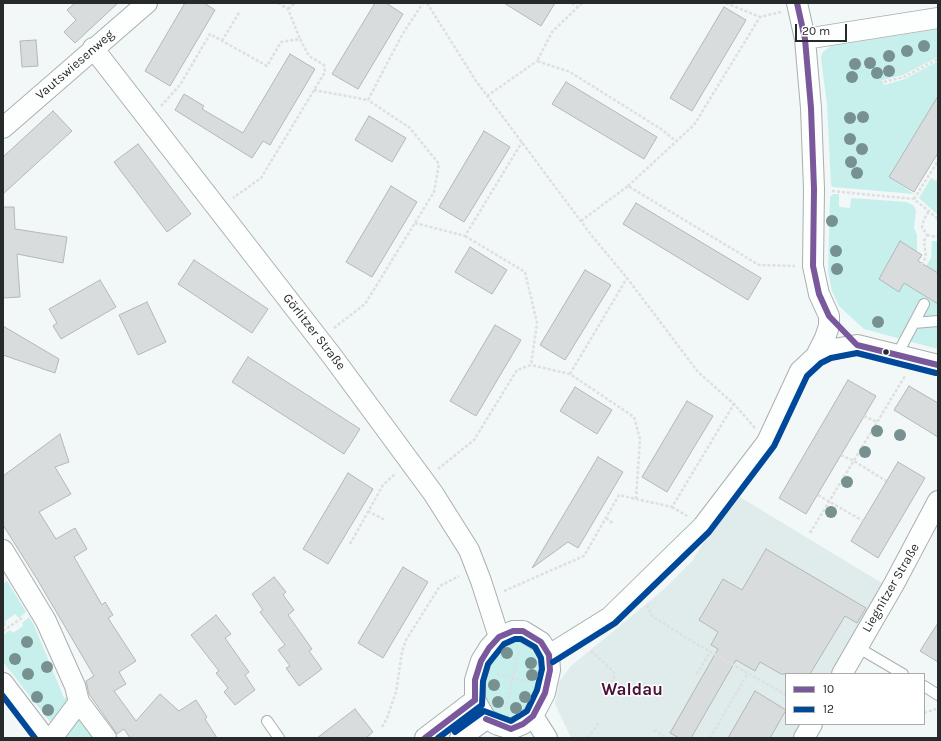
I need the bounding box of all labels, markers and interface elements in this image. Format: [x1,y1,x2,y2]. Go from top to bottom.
scale bar [797,16,849,42]
text: 20 m [802,24,830,38]
street label: Vautswiesenweg [33,27,117,103]
street label: Görlitzer Straße [279,291,349,373]
unlabelled marker [881,347,891,357]
street label: Liegnitzer Straße [859,541,923,635]
legend [785,673,925,725]
district label: Waldau [601,680,663,700]
text: 10 [823,682,834,696]
text: 12 [823,702,834,716]

